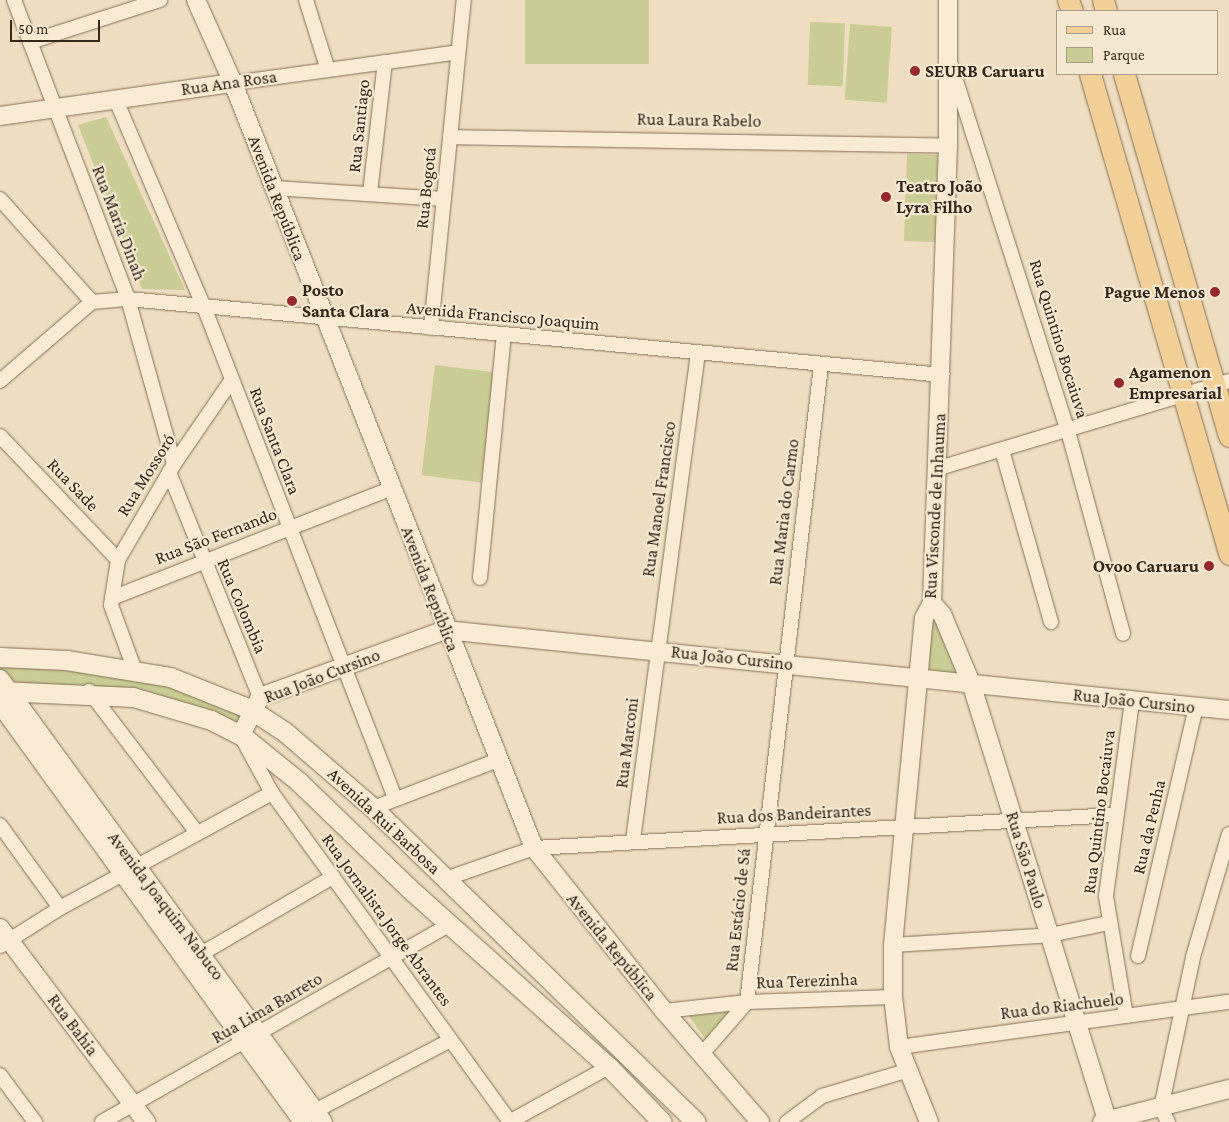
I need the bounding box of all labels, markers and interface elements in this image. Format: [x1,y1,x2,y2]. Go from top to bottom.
scale bar [12,10,102,42]
legend [1056,10,1219,75]
text: 50 m [18,21,48,37]
text: Rua [1103,22,1126,38]
text: Parque [1103,47,1144,63]
place label: SEURB Caruaru [925,60,1045,82]
marker: SEURB Caruaru [909,65,921,77]
street label: Rua Ana Rosa [180,66,278,100]
street label: Rua Santiago [343,78,375,174]
street label: Rua Laura Rabelo [637,108,761,132]
street label: Avenida República [243,132,311,264]
street label: Rua Bogotá [411,146,441,230]
street label: Rua Maria Dinah [87,162,151,284]
place label: Teatro João Lyra Filho [896,176,983,218]
marker: Teatro João Lyra Filho [880,191,892,203]
street label: Rua Quintino Bocaiuva [1025,257,1093,421]
place label: Posto Santa Clara [302,280,389,322]
place label: Pague Menos [1104,281,1205,303]
marker: Pague Menos [1209,286,1221,298]
marker: Posto Santa Clara [286,295,298,307]
street label: Avenida Francisco Joaquim [406,297,600,335]
place label: Agamenon Empresarial [1129,362,1222,404]
marker: Agamenon Empresarial [1113,377,1125,389]
street label: Rua Santa Clara [245,384,305,498]
street label: Rua Visconde de Inhauma [919,413,951,599]
street label: Rua Manoel Francisco [637,420,681,578]
street label: Rua Mossoró [112,430,180,520]
street label: Rua Maria do Carmo [764,437,804,587]
street label: Rua Sade [43,454,103,516]
street label: Rua São Fernando [152,503,280,569]
street label: Avenida República [396,523,464,655]
street label: Rua Colombia [212,555,272,657]
place label: Ovoo Caruaru [1093,555,1199,577]
marker: Ovoo Caruaru [1203,560,1215,572]
street label: Rua João Cursino [670,641,794,675]
street label: Rua João Cursino [261,644,383,708]
street label: Rua João Cursino [1072,684,1196,718]
street label: Rua Marconi [611,697,643,789]
street label: Rua Quintino Bocaiuva [1078,729,1120,895]
street label: Avenida Rui Barbosa [323,763,445,879]
street label: Rua da Penha [1128,778,1170,876]
street label: Rua dos Bandeirantes [716,799,872,829]
street label: Rua São Paulo [1001,809,1051,911]
street label: Avenida Joaquim Nabuco [103,827,229,985]
street label: Rua Jornalista Jorge Abrantes [317,829,457,1011]
street label: Rua Estácio de Sá [721,847,755,973]
street label: Avenida República [562,889,662,1005]
street label: Rua Lima Barreto [208,968,326,1048]
street label: Rua Terezinha [756,968,858,994]
street label: Rua do Riachuelo [999,988,1125,1024]
street label: Rua Bahia [43,990,103,1060]

